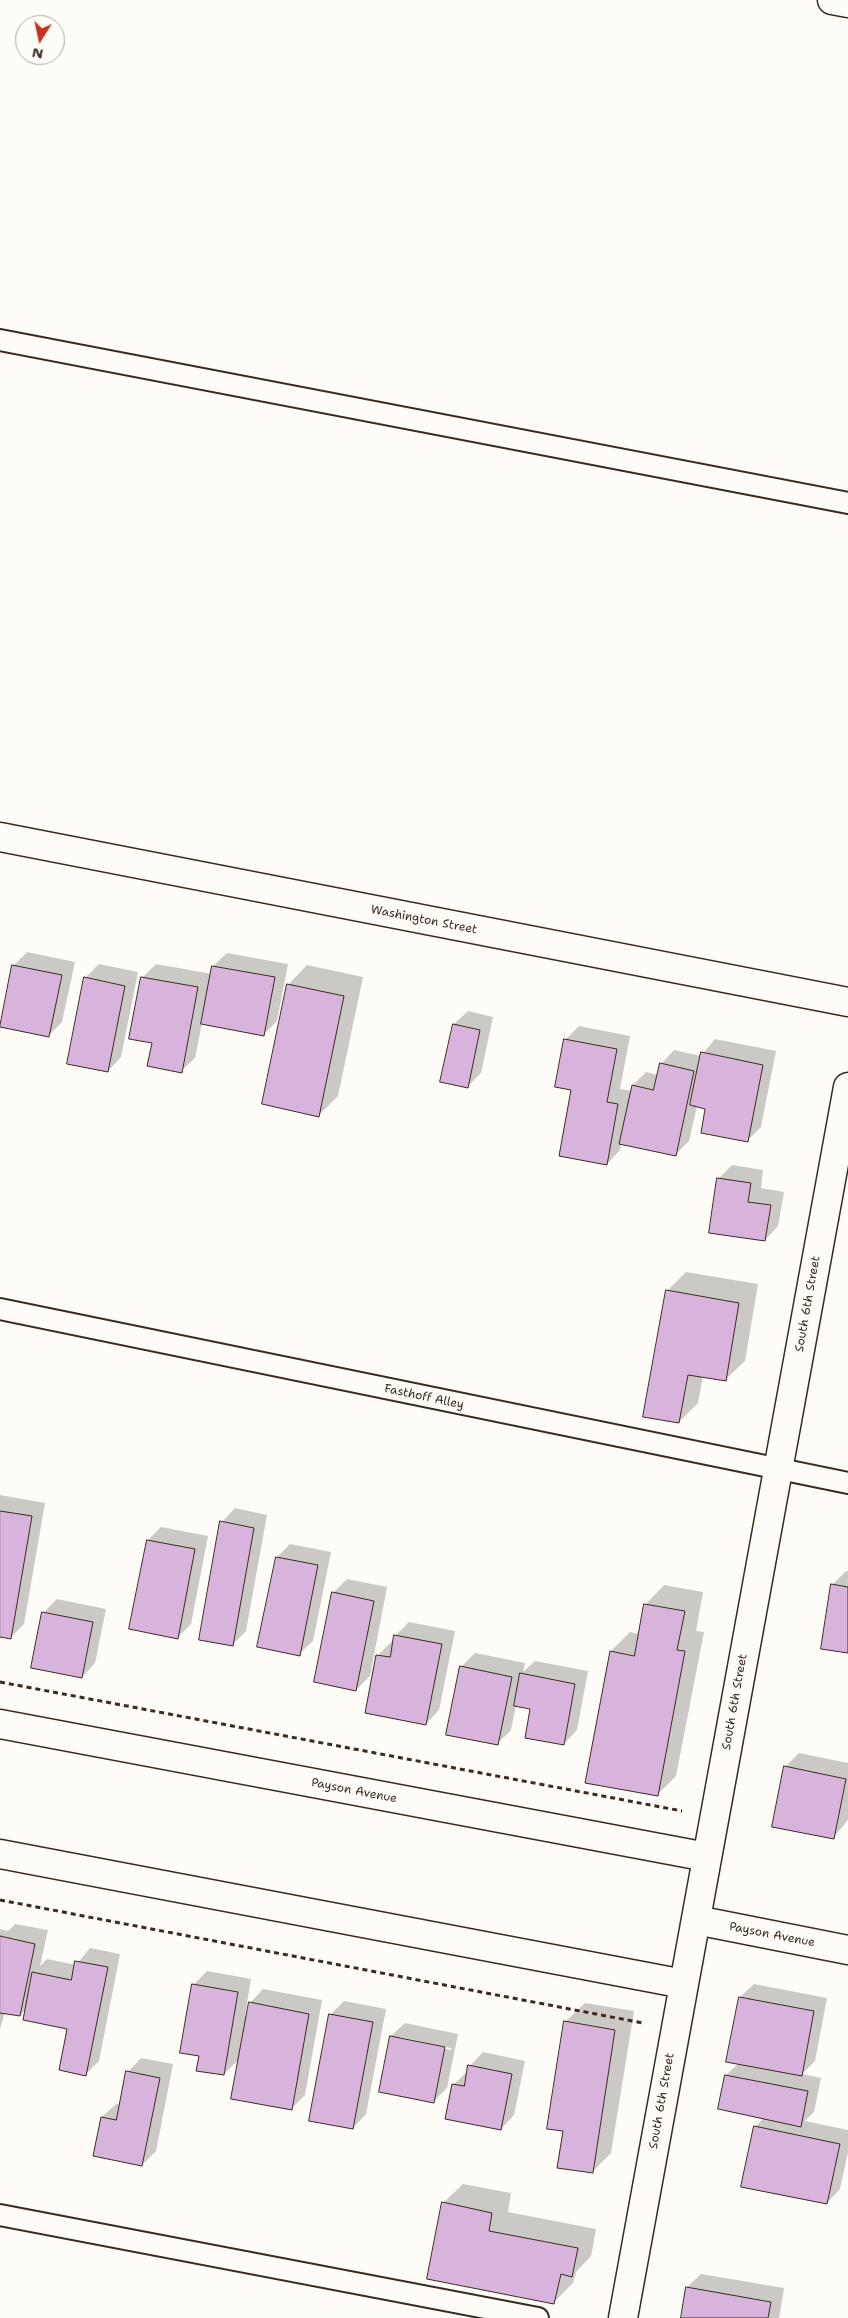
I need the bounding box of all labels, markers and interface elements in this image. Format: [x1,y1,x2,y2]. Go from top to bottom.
north arrow [15,15,65,65]
text: N [31,44,45,64]
street label: Washington Street [370,903,478,937]
street label: South 6th Street [792,1255,824,1353]
street label: Fasthoff Alley [383,1382,465,1412]
street label: South 6th Street [719,1653,751,1751]
street label: Payson Avenue [310,1776,398,1806]
street label: Payson Avenue [728,1920,816,1950]
street label: South 6th Street [646,2052,678,2150]

